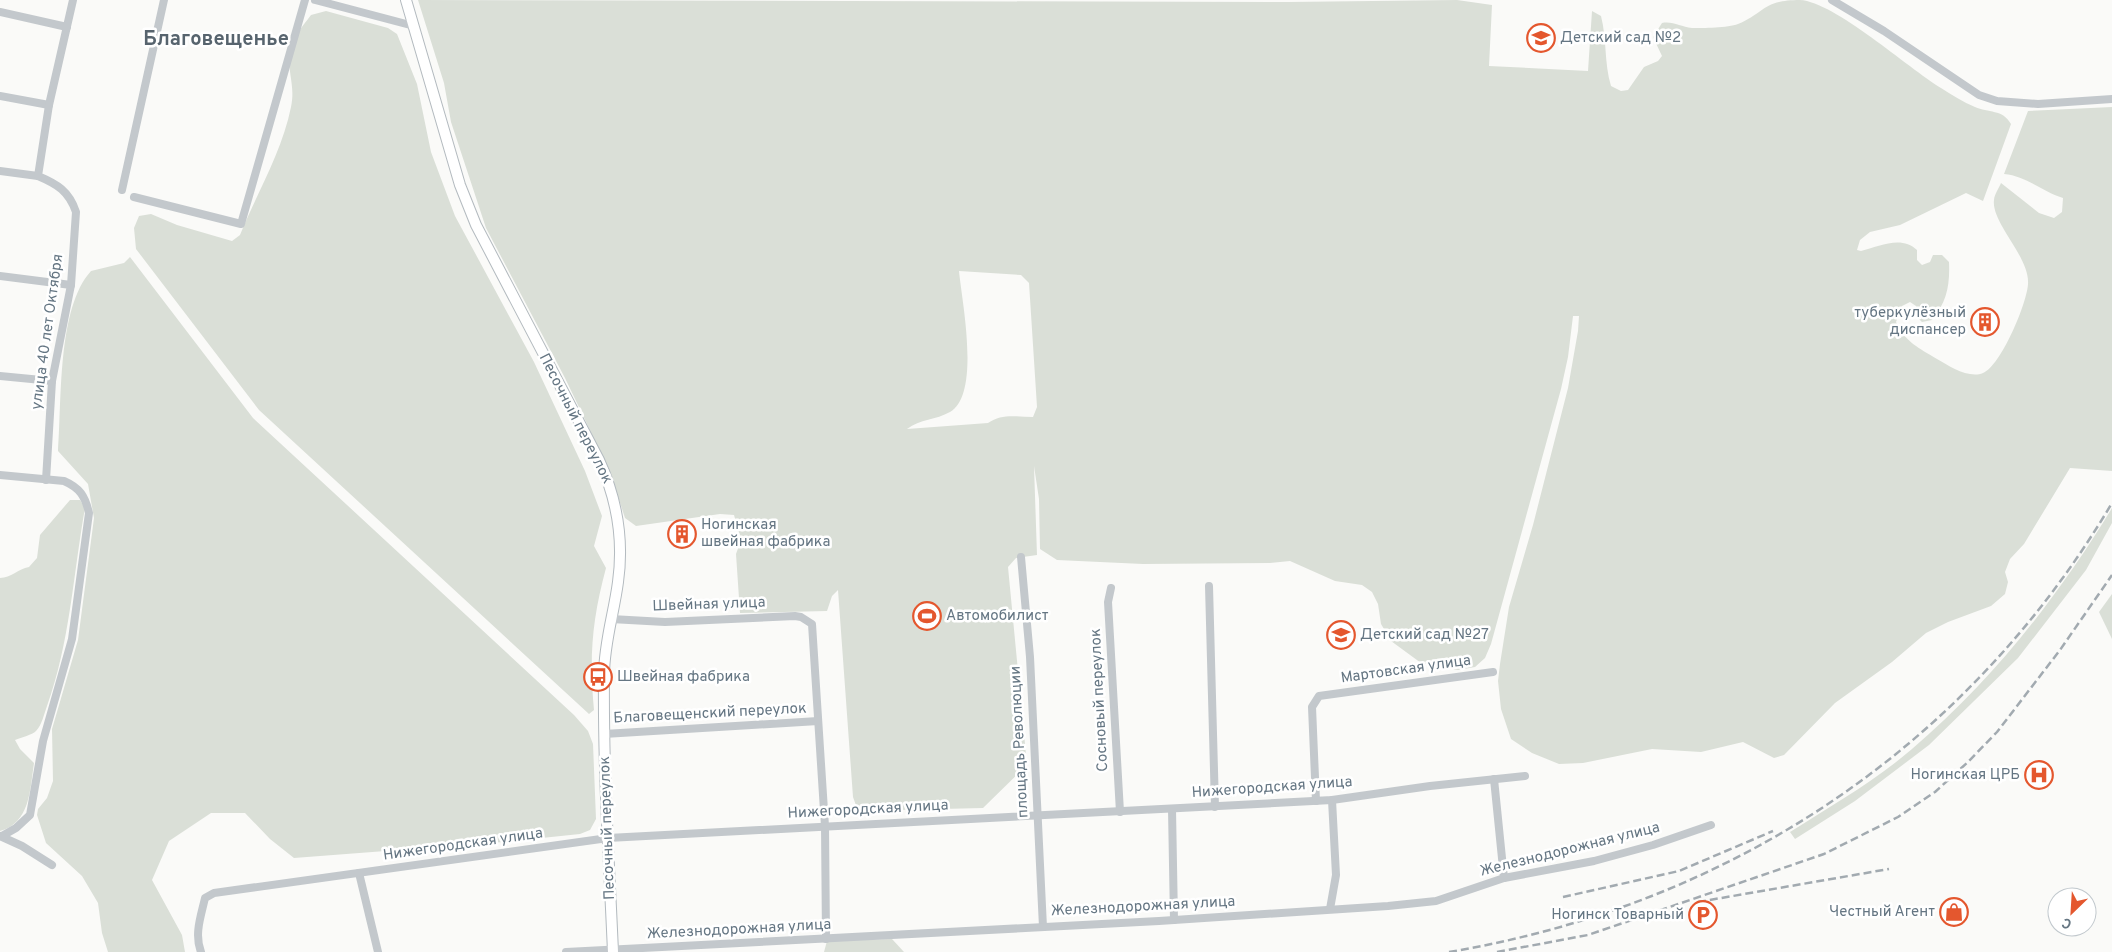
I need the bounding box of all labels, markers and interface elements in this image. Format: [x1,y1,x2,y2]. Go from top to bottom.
school or university icon: Детский сад №2 [1526,23,1556,53]
district label: Благовещенье [143,27,289,53]
place label: Детский сад №2 [1560,29,1681,48]
street label: улица 40 лет Октября [28,253,68,411]
place label: туберкулёзный диспансер [1854,304,1966,340]
building icon: туберкулёзный диспансер [1970,307,2000,337]
street label: Песочный переулок [534,351,616,487]
place label: Ногинская швейная фабрика [701,516,830,552]
building icon: Ногинская швейная фабрика [667,519,697,549]
street label: Швейная улица [652,594,766,616]
sports icon: Автомобилист [912,601,942,631]
place label: Автомобилист [946,607,1049,626]
school or university icon: Детский сад №27 [1326,620,1356,650]
place label: Детский сад №27 [1360,626,1489,645]
street label: Сосновый переулок [1087,628,1113,772]
street label: Мартовская улица [1340,651,1472,689]
bus stop icon: Швейная фабрика [583,662,613,692]
street label: площадь Революции [1007,665,1033,819]
place label: Швейная фабрика [617,668,750,687]
street label: Благовещенский переулок [613,699,807,729]
street label: Песочный переулок [596,756,620,900]
hospital icon: Ногинская ЦРБ [2024,760,2054,790]
place label: Ногинская ЦРБ [1911,766,2020,785]
street label: Нижегородская улица [1191,773,1353,803]
street label: Нижегородская улица [787,796,949,824]
street label: Железнодорожная улица [1478,818,1662,882]
street label: Нижегородская улица [382,824,544,866]
north arrow [2047,887,2097,937]
street label: Железнодорожная улица [1050,893,1236,921]
shop icon: Честный Агент [1939,897,1969,927]
parking icon: Ногинск Товарный [1688,900,1718,930]
place label: Честный Агент [1829,903,1935,922]
place label: Ногинск Товарный [1551,906,1684,925]
text: С [2059,913,2075,932]
street label: Железнодорожная улица [646,916,832,944]

